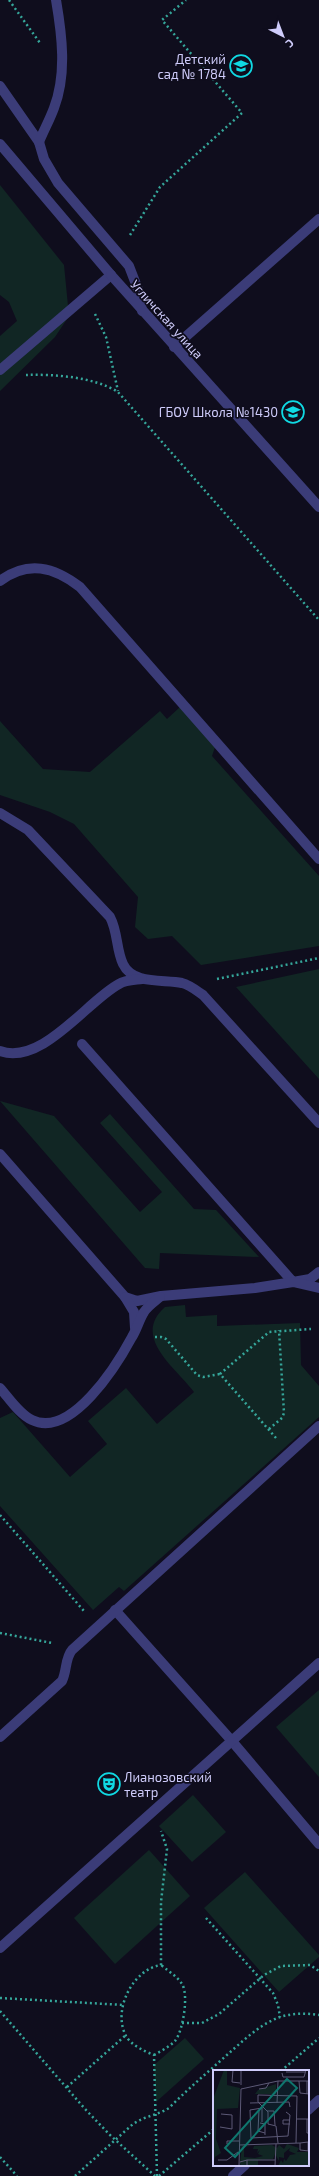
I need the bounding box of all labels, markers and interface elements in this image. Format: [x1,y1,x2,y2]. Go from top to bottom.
north arrow [263,16,303,56]
text: С [283,37,297,51]
place label: Детский сад № 1784 [157,51,226,82]
school or university icon: Детский сад № 1784 [228,53,254,79]
street label: Угличская улица [127,276,207,362]
school or university icon: ГБОУ Школа №1430 [280,399,306,425]
place label: ГБОУ Школа №1430 [159,404,278,420]
place label: Лианозовский театр [124,1769,212,1800]
theatre icon: Лианозовский театр [96,1771,122,1797]
inset map [213,2070,309,2166]

